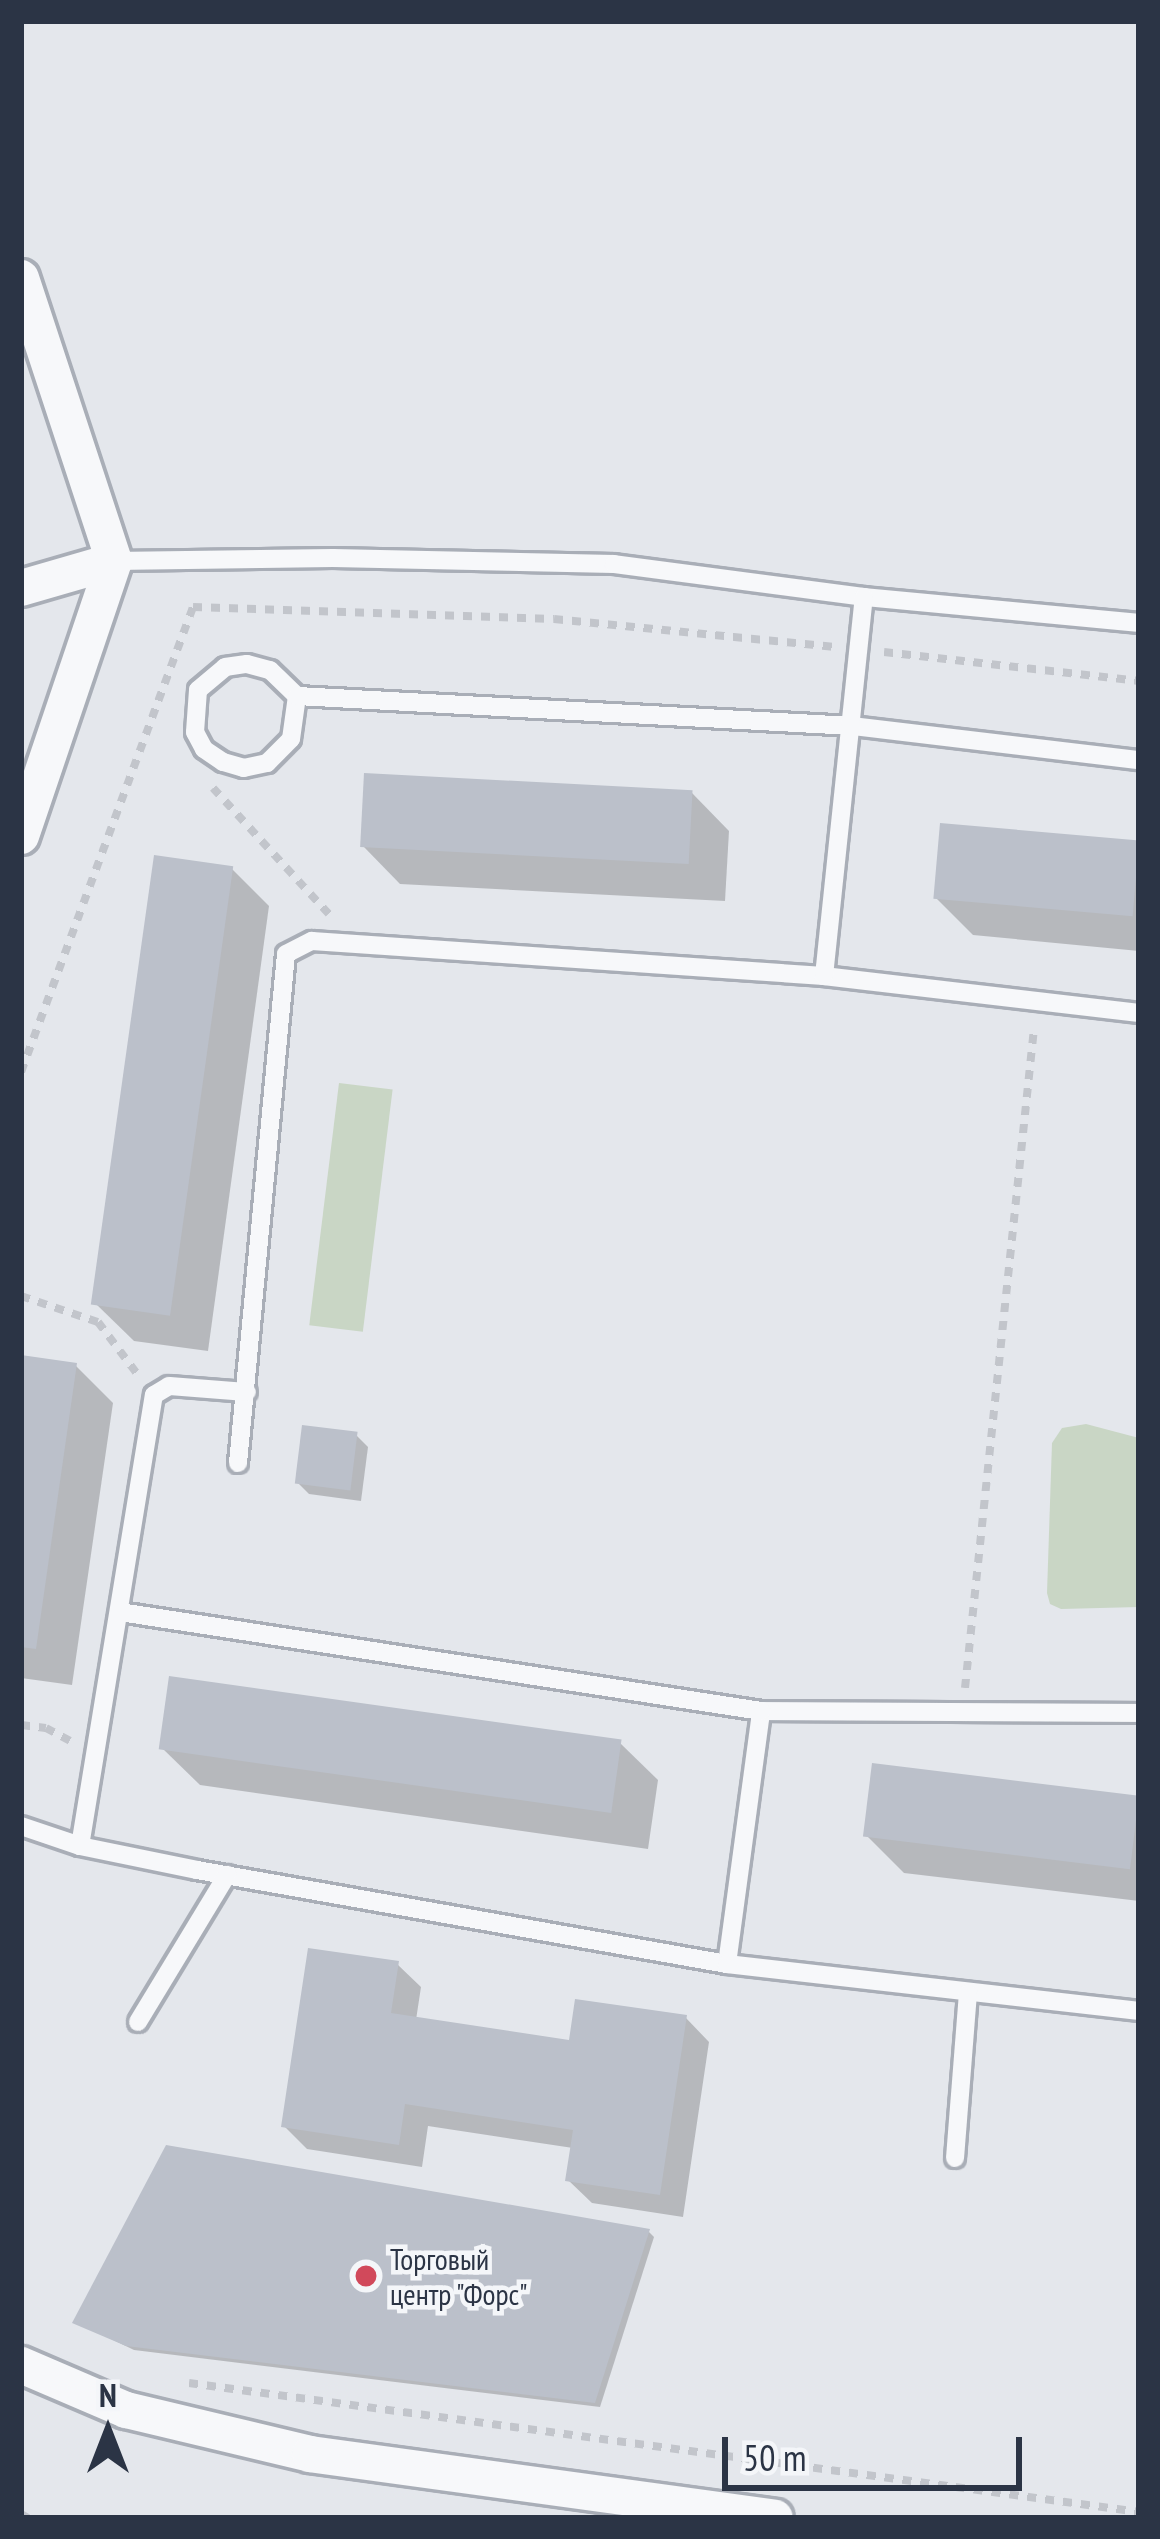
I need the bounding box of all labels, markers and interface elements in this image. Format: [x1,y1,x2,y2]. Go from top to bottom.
place label: Торговый центр "Форс" [390,2241,529,2312]
marker: Торговый центр "Форс" [353,2263,379,2289]
north arrow [48,2371,168,2491]
text: N [99,2373,117,2416]
scale bar [728,2413,1028,2487]
text: 50 m [743,2434,806,2481]

